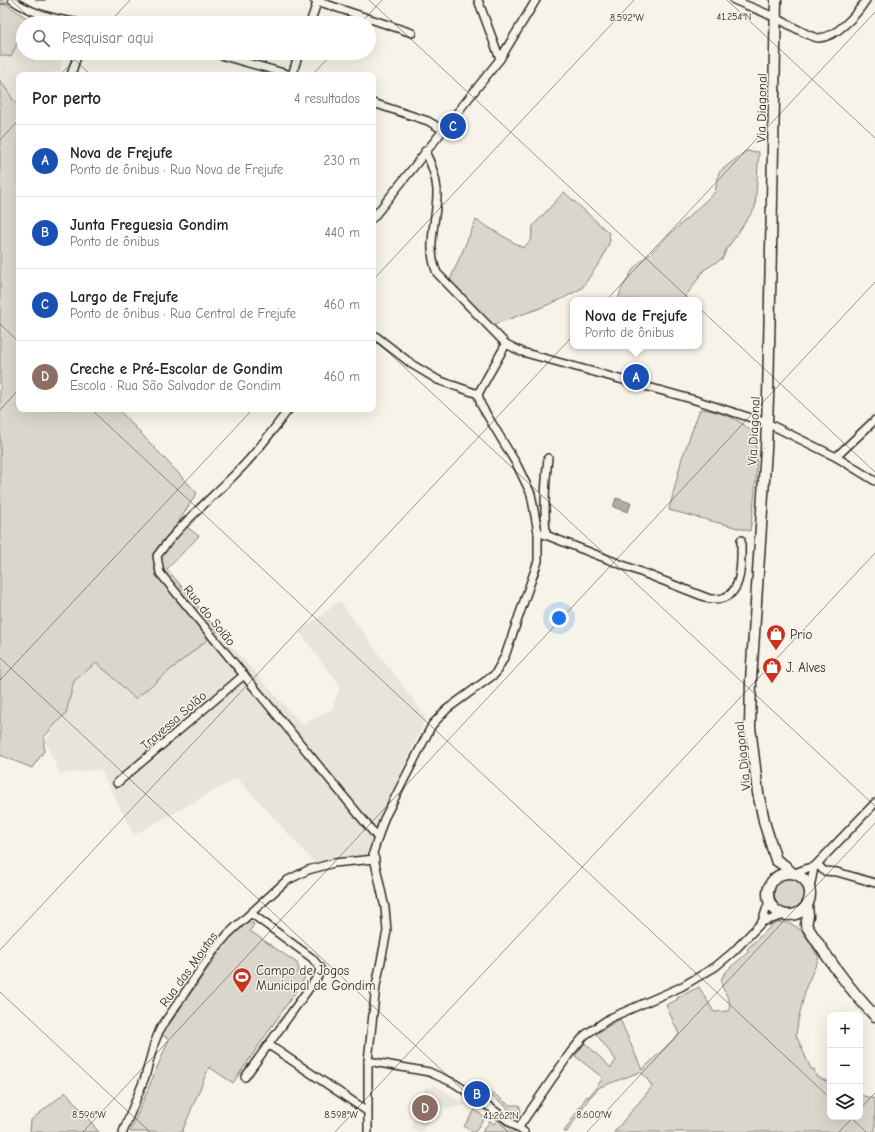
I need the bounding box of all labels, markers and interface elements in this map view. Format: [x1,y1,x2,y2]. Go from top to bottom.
text: 41.254°N [717,11,751,23]
text: 8.592°W [610,12,644,24]
search box [16,16,376,60]
icon: search [30,27,52,49]
text: Pesquisar aqui [62,29,154,47]
street label: Via Diagonal [753,73,770,143]
text: Por perto [32,89,101,108]
text: 4 resultados [294,91,360,106]
pin: C [440,111,466,141]
text: Nova de Frejufe [70,144,172,162]
text: A [41,153,49,168]
text: 230 m [324,153,360,168]
text: Ponto de ônibus · Rua Nova de Frejufe [70,162,283,177]
text: Junta Freguesia Gondim [70,216,228,234]
text: B [41,225,49,240]
text: 440 m [324,225,360,240]
text: Ponto de ônibus [70,234,159,249]
text: Largo de Frejufe [70,288,178,306]
text: C [41,297,49,312]
text: 460 m [324,297,360,312]
popup [570,297,702,349]
text: Ponto de ônibus · Rua Central de Frejufe [70,306,296,321]
text: Nova de Frejufe [585,307,687,325]
text: Ponto de ônibus [585,325,674,340]
text: Creche e Pré-Escolar de Gondim [70,360,283,378]
pin: A [623,362,649,392]
text: D [41,369,49,384]
text: 460 m [324,369,360,384]
text: Escola · Rua São Salvador de Gondim [70,378,281,393]
street label: Via Diagonal [744,396,763,466]
street label: Rua do Solão [180,582,239,649]
your location [549,608,569,628]
shop icon: Prio [765,623,787,651]
place label: Prio [790,627,812,642]
shop icon: J. Alves [761,656,783,684]
place label: J. Alves [786,660,826,675]
street label: Travessa Solão [137,688,209,753]
street label: Via Diagonal [731,721,754,791]
street label: Rua das Moutas [156,929,221,1010]
place label: Campo de Jogos Municipal de Gondim [256,963,375,993]
sports icon: Campo de Jogos Municipal de Gondim [231,966,253,994]
map controls [827,1012,863,1120]
button: + [827,1012,863,1048]
button: − [827,1048,863,1084]
pin: B [464,1079,490,1109]
button: layers [827,1084,863,1120]
pin: D [412,1093,438,1123]
text: 8.596°W [72,1109,106,1121]
text: 8.598°W [324,1109,358,1121]
text: 8.600°W [576,1109,612,1121]
text: 41.262°N [483,1110,519,1122]

